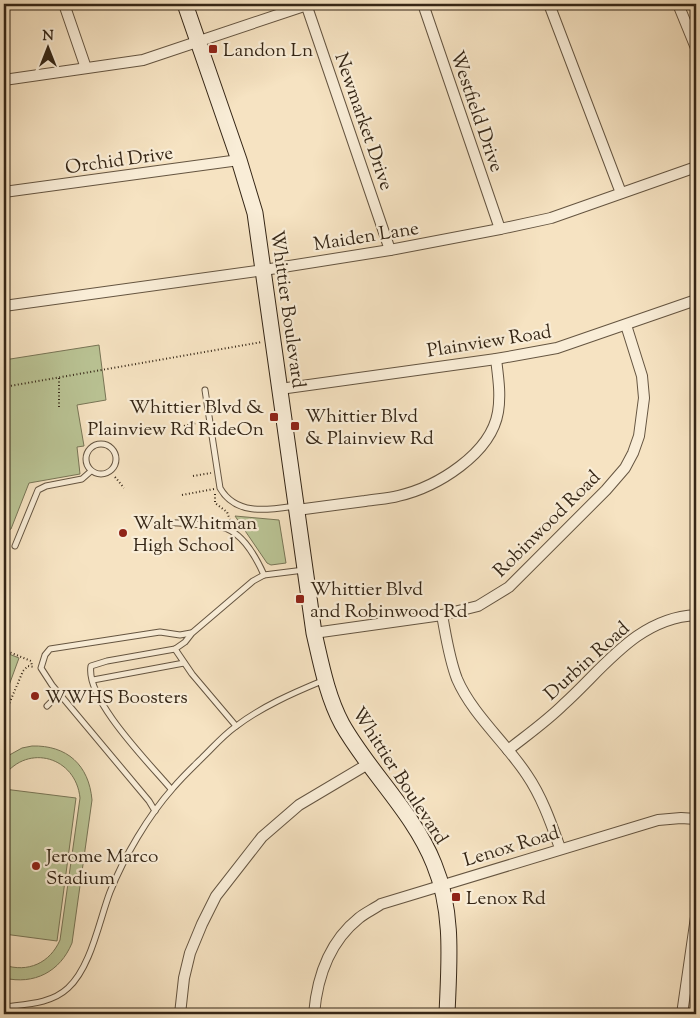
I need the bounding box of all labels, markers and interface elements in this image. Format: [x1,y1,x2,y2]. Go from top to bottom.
north arrow [22,22,72,72]
text: N [42,27,54,47]
place label: Landon Ln [223,38,313,65]
marker: Landon Ln [207,43,219,55]
street label: Westfield Drive [442,48,509,176]
street label: Newmarket Drive [326,49,399,194]
street label: Orchid Drive [64,141,175,182]
street label: Maiden Lane [312,216,421,259]
street label: Whittier Boulevard [262,229,311,390]
street label: Plainview Road [425,319,554,366]
place label: Whittier Blvd & Plainview Rd RideOn [87,395,264,444]
place label: Whittier Blvd & Plainview Rd [305,404,434,453]
marker: Whittier Blvd & Plainview Rd RideOn [268,411,280,423]
marker: Whittier Blvd & Plainview Rd [289,420,301,432]
street label: Robinwood Road [488,465,608,584]
place label: Walt Whitman High School [133,511,257,560]
marker: Walt Whitman High School [117,527,129,539]
place label: Whittier Blvd and Robinwood Rd [310,577,468,626]
marker: Whittier Blvd and Robinwood Rd [294,593,306,605]
street label: Durbin Road [539,616,637,708]
place label: WWHS Boosters [45,685,188,712]
marker: WWHS Boosters [29,690,41,702]
street label: Whittier Boulevard [344,702,454,851]
street label: Lenox Road [461,820,563,875]
place label: Jerome Marco Stadium [45,844,158,893]
marker: Jerome Marco Stadium [30,860,42,872]
place label: Lenox Rd [466,886,546,913]
marker: Lenox Rd [450,891,462,903]

